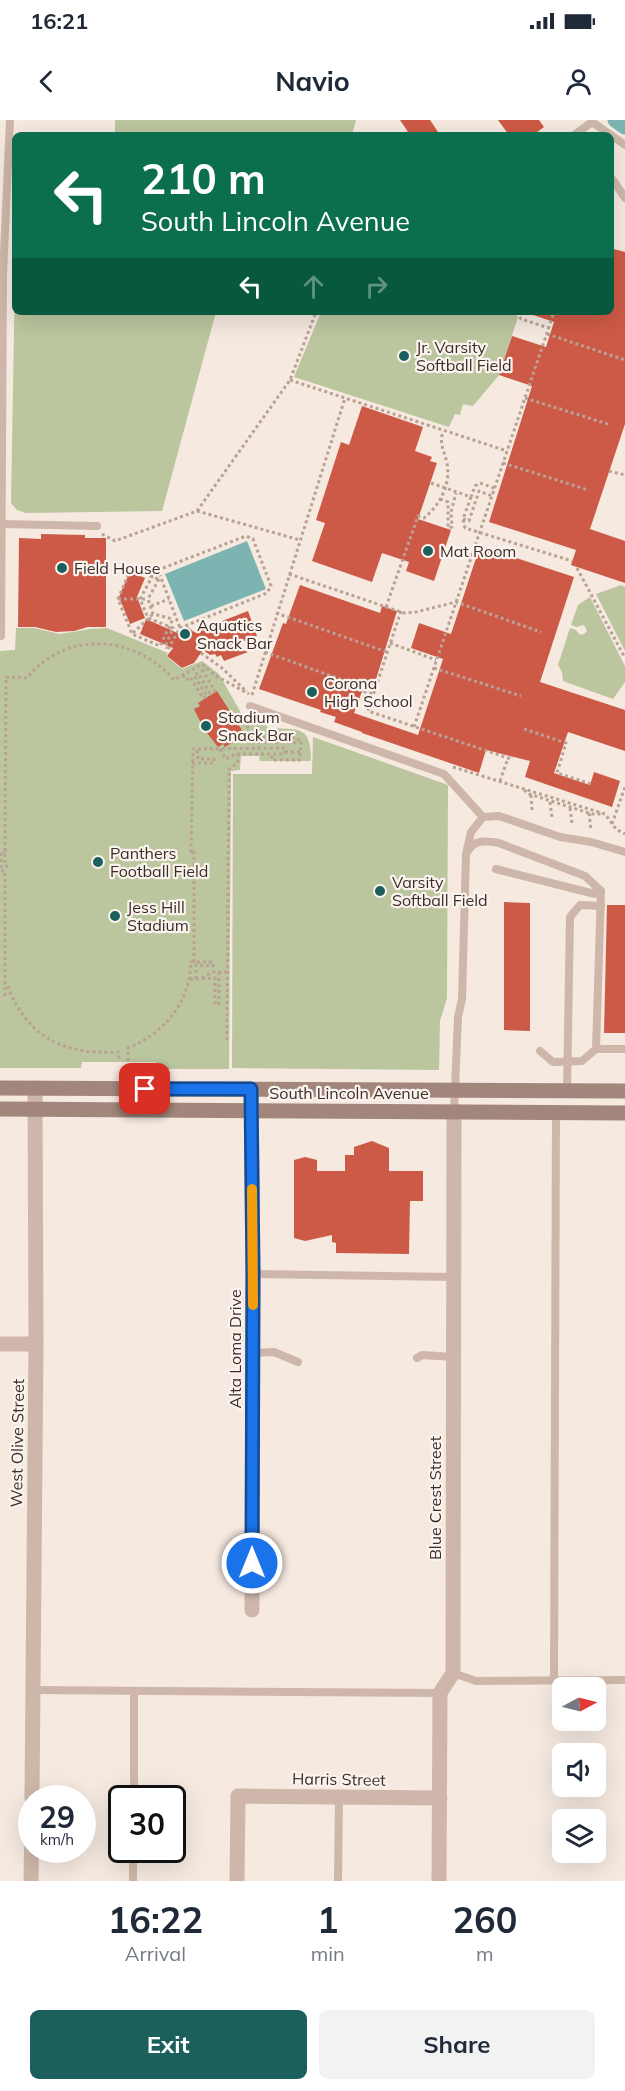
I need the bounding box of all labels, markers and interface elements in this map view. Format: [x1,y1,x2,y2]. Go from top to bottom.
text: 16:21 [30,7,88,35]
text: Navio [275,64,350,98]
icon: back [30,65,63,98]
icon: person [562,65,595,98]
text: 210 m [141,152,266,205]
icon: left [42,156,120,234]
text: South Lincoln Avenue [141,204,410,238]
icon: left [234,270,267,303]
icon: ahead [297,270,330,303]
icon: right [360,270,393,303]
place label: Jr. Varsity Softball Field [416,337,512,375]
marker: Jr. Varsity Softball Field [397,349,411,363]
place label: Mat Room [440,541,516,561]
marker: Mat Room [421,544,435,558]
place label: Field House [74,558,160,578]
marker: Field House [55,561,69,575]
place label: Aquatics Snack Bar [197,615,273,653]
marker: Aquatics Snack Bar [178,627,192,641]
place label: Corona High School [324,673,413,711]
marker: Corona High School [305,685,319,699]
place label: Stadium Snack Bar [218,707,294,745]
marker: Stadium Snack Bar [199,719,213,733]
place label: Panthers Football Field [110,843,208,881]
marker: Panthers Football Field [91,855,105,869]
place label: Varsity Softball Field [392,872,488,910]
marker: Varsity Softball Field [373,884,387,898]
place label: Jess Hill Stadium [127,897,189,935]
marker: Jess Hill Stadium [108,909,122,923]
pin [119,1063,170,1114]
icon: arrive [128,1072,161,1105]
street label: South Lincoln Avenue [269,1083,429,1103]
street label: Alta Loma Drive [225,1289,245,1409]
street label: West Olive Street [6,1378,28,1508]
street label: Blue Crest Street [425,1436,445,1560]
position arrow [220,1531,284,1595]
north arrow [552,1677,606,1731]
map controls [552,1677,606,1863]
button: sound [552,1743,606,1797]
street label: Harris Street [292,1768,386,1790]
speed limit sign: 30 [108,1785,186,1863]
text: 29 [39,1798,75,1836]
button: layers [552,1809,606,1863]
text: km/h [40,1830,74,1849]
text: 16:22 [108,1897,203,1942]
text: 1 [317,1897,339,1942]
text: 260 [452,1897,517,1942]
text: Arrival [125,1941,186,1966]
text: min [311,1941,345,1966]
text: m [476,1941,494,1966]
button: Exit [30,2010,307,2079]
button: Share [319,2010,595,2079]

